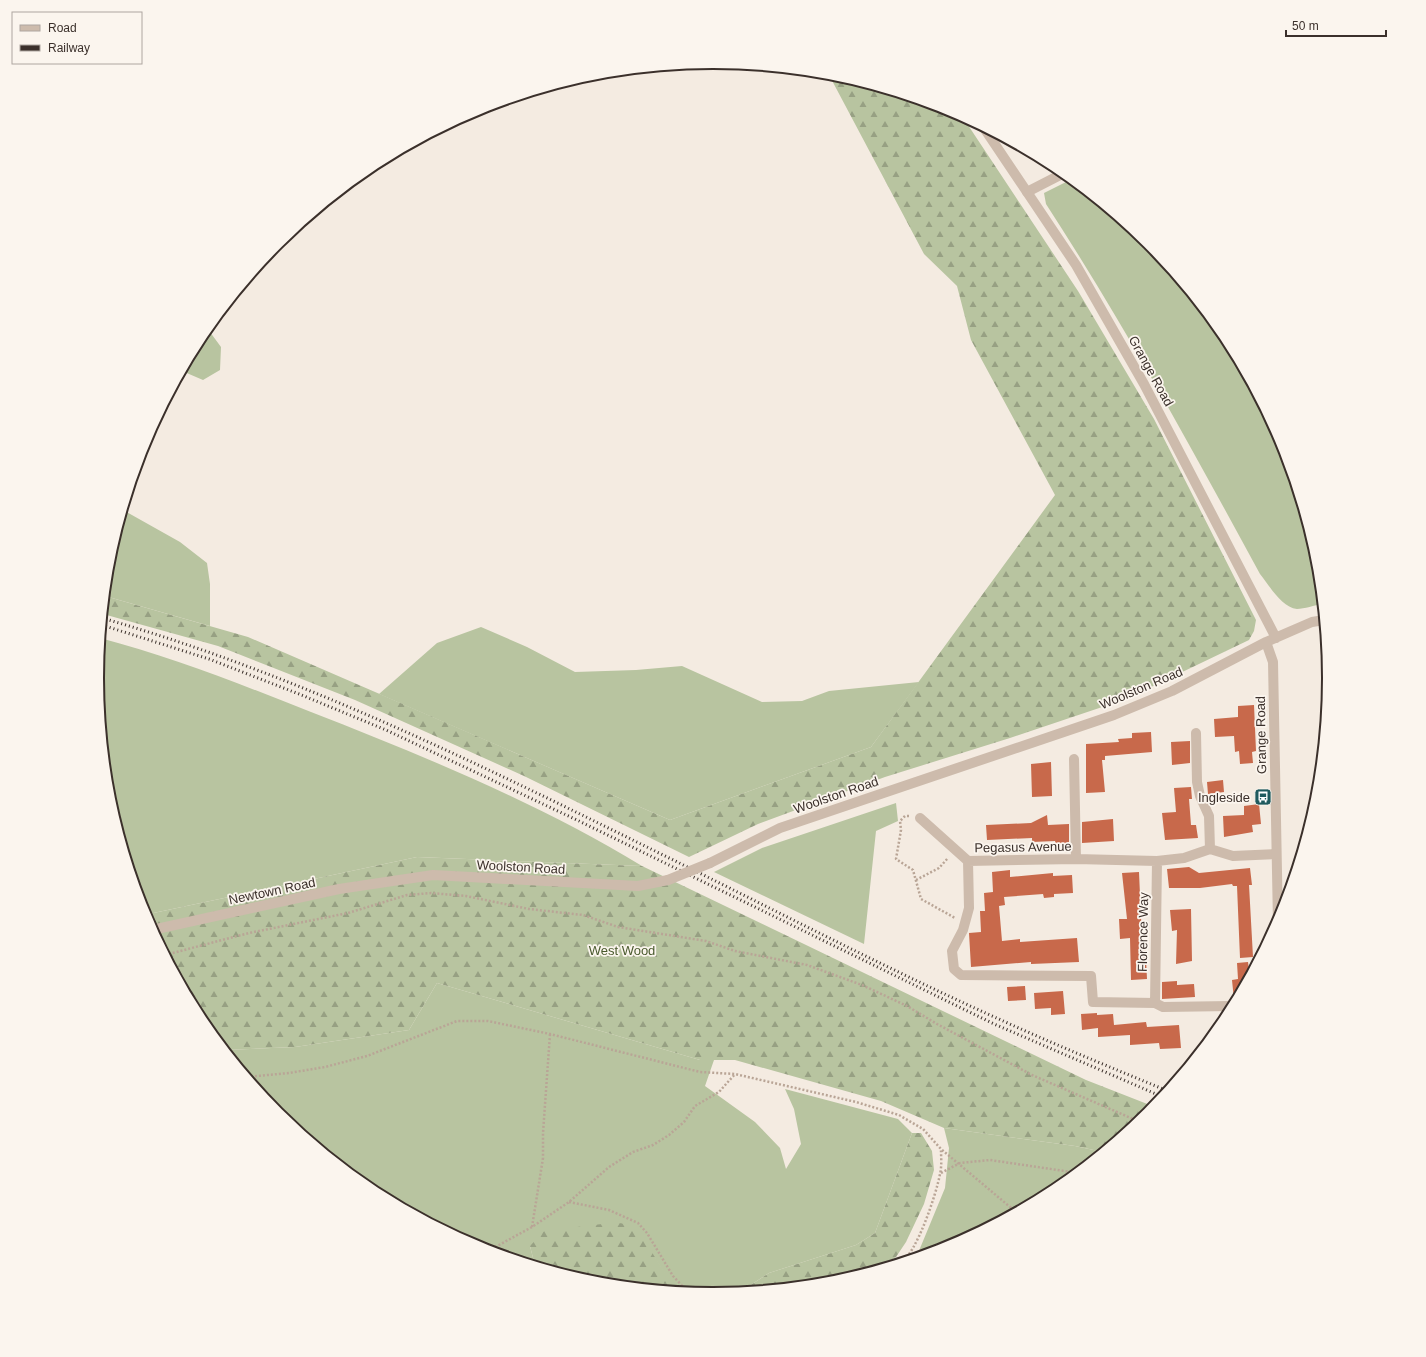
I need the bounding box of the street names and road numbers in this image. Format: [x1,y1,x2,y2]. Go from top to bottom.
street label: Grange Road [1126,333,1176,409]
street label: Woolston Road [1097,664,1185,712]
street label: Grange Road [1253,696,1269,774]
street label: Woolston Road [792,773,880,817]
street label: Pegasus Avenue [974,839,1072,855]
street label: Woolston Road [476,857,566,877]
street label: Newtown Road [227,874,317,908]
street label: Florence Way [1135,892,1151,972]

